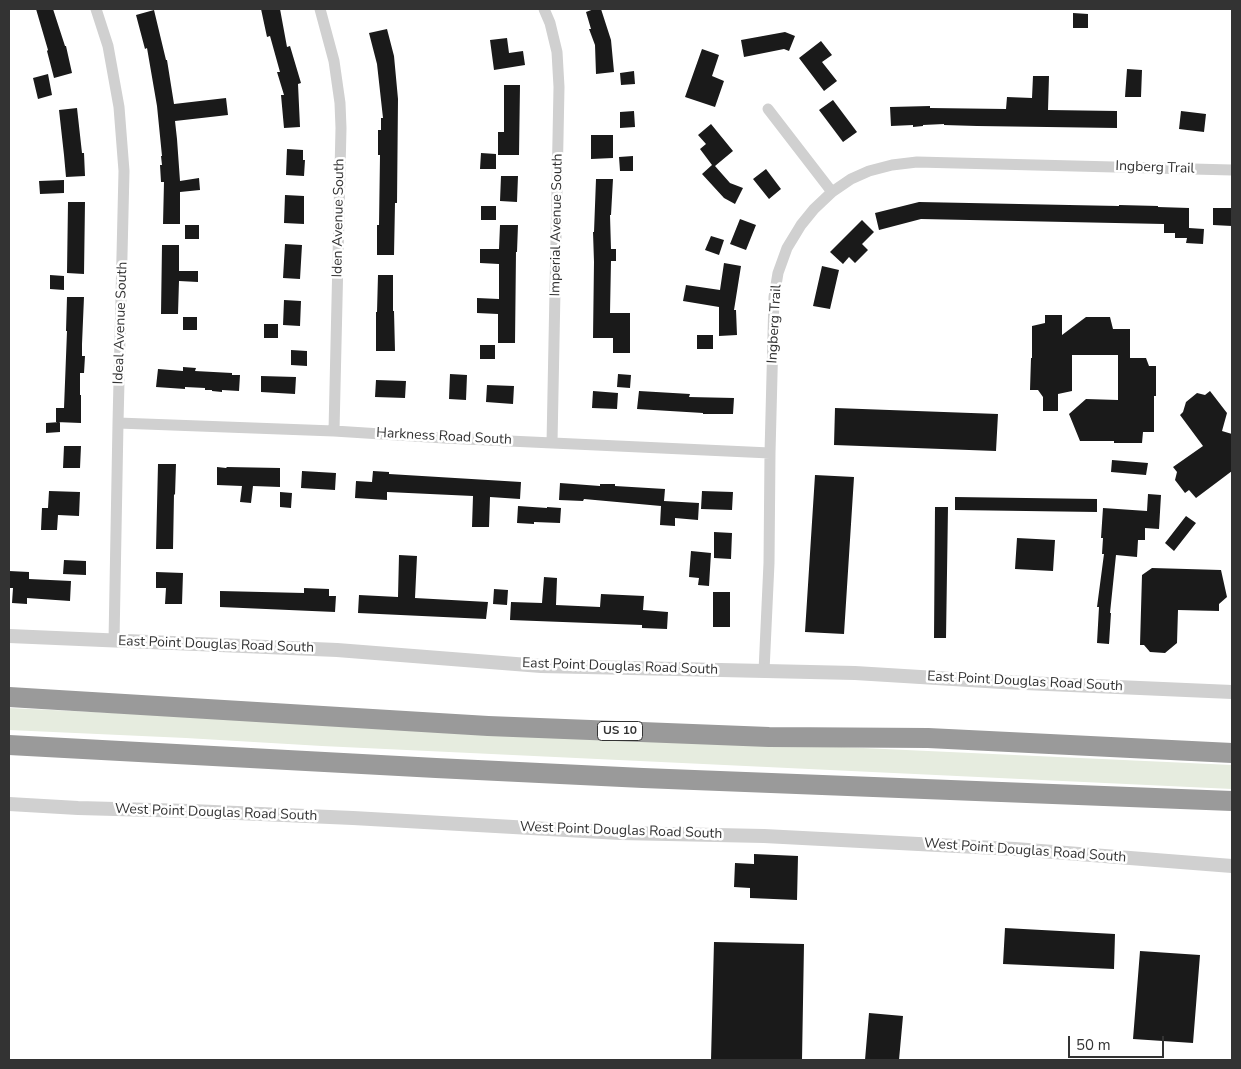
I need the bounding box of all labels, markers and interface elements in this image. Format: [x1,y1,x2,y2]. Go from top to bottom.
street label: Imperial Avenue South [547,153,567,297]
street label: Iden Avenue South [330,158,348,278]
street label: Ingberg Trail [1115,158,1195,178]
street label: Ideal Avenue South [110,261,132,385]
street label: Ingberg Trail [765,284,785,364]
street label: Harkness Road South [376,425,512,449]
street label: East Point Douglas Road South [118,633,314,657]
street label: East Point Douglas Road South [522,655,718,679]
street label: East Point Douglas Road South [927,668,1123,696]
road number: US 10 [598,721,642,740]
street label: West Point Douglas Road South [114,801,318,825]
street label: West Point Douglas Road South [519,819,723,843]
street label: West Point Douglas Road South [923,836,1127,866]
scale bar [1071,1026,1167,1058]
text: 50 m [1076,1035,1111,1055]

